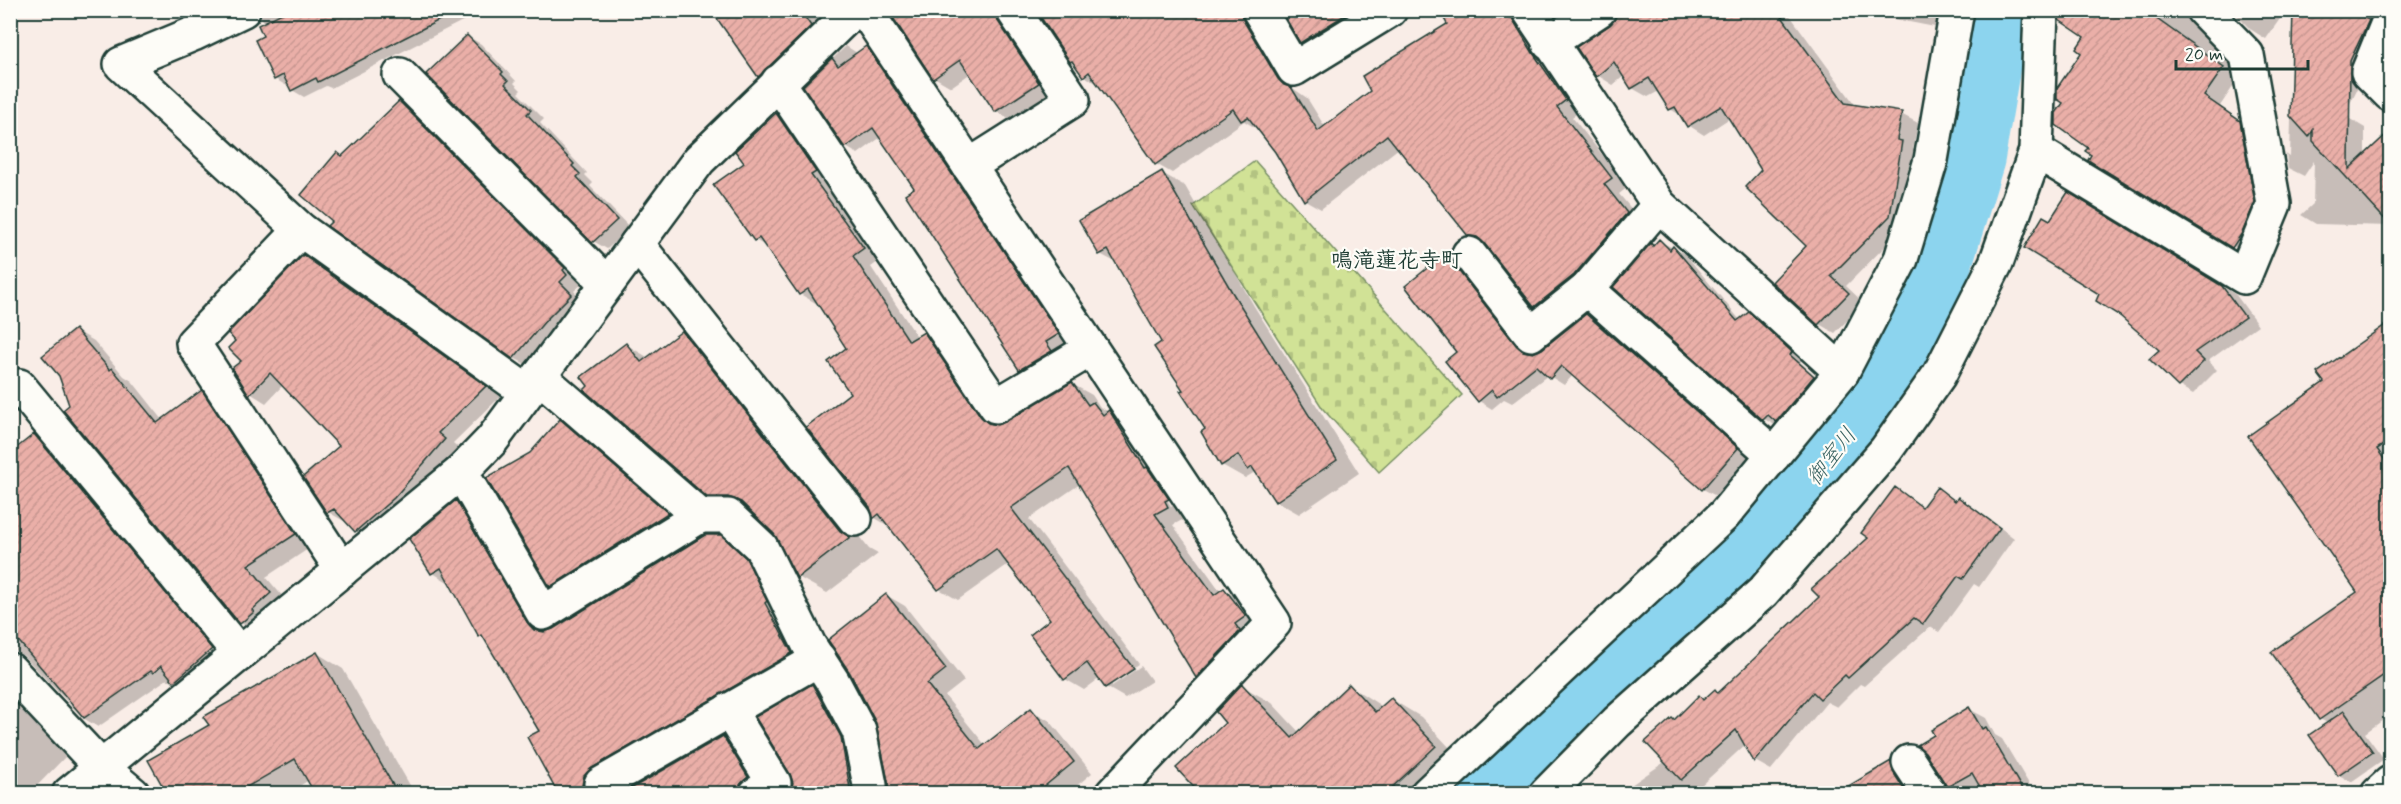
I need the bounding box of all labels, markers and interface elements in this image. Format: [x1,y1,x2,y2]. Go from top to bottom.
scale bar [2176,33,2308,71]
text: 20 m [2185,43,2223,67]
district label: 鳴滝蓮花寺町 [1331,247,1463,275]
water label: 御室川 [1801,422,1863,492]

